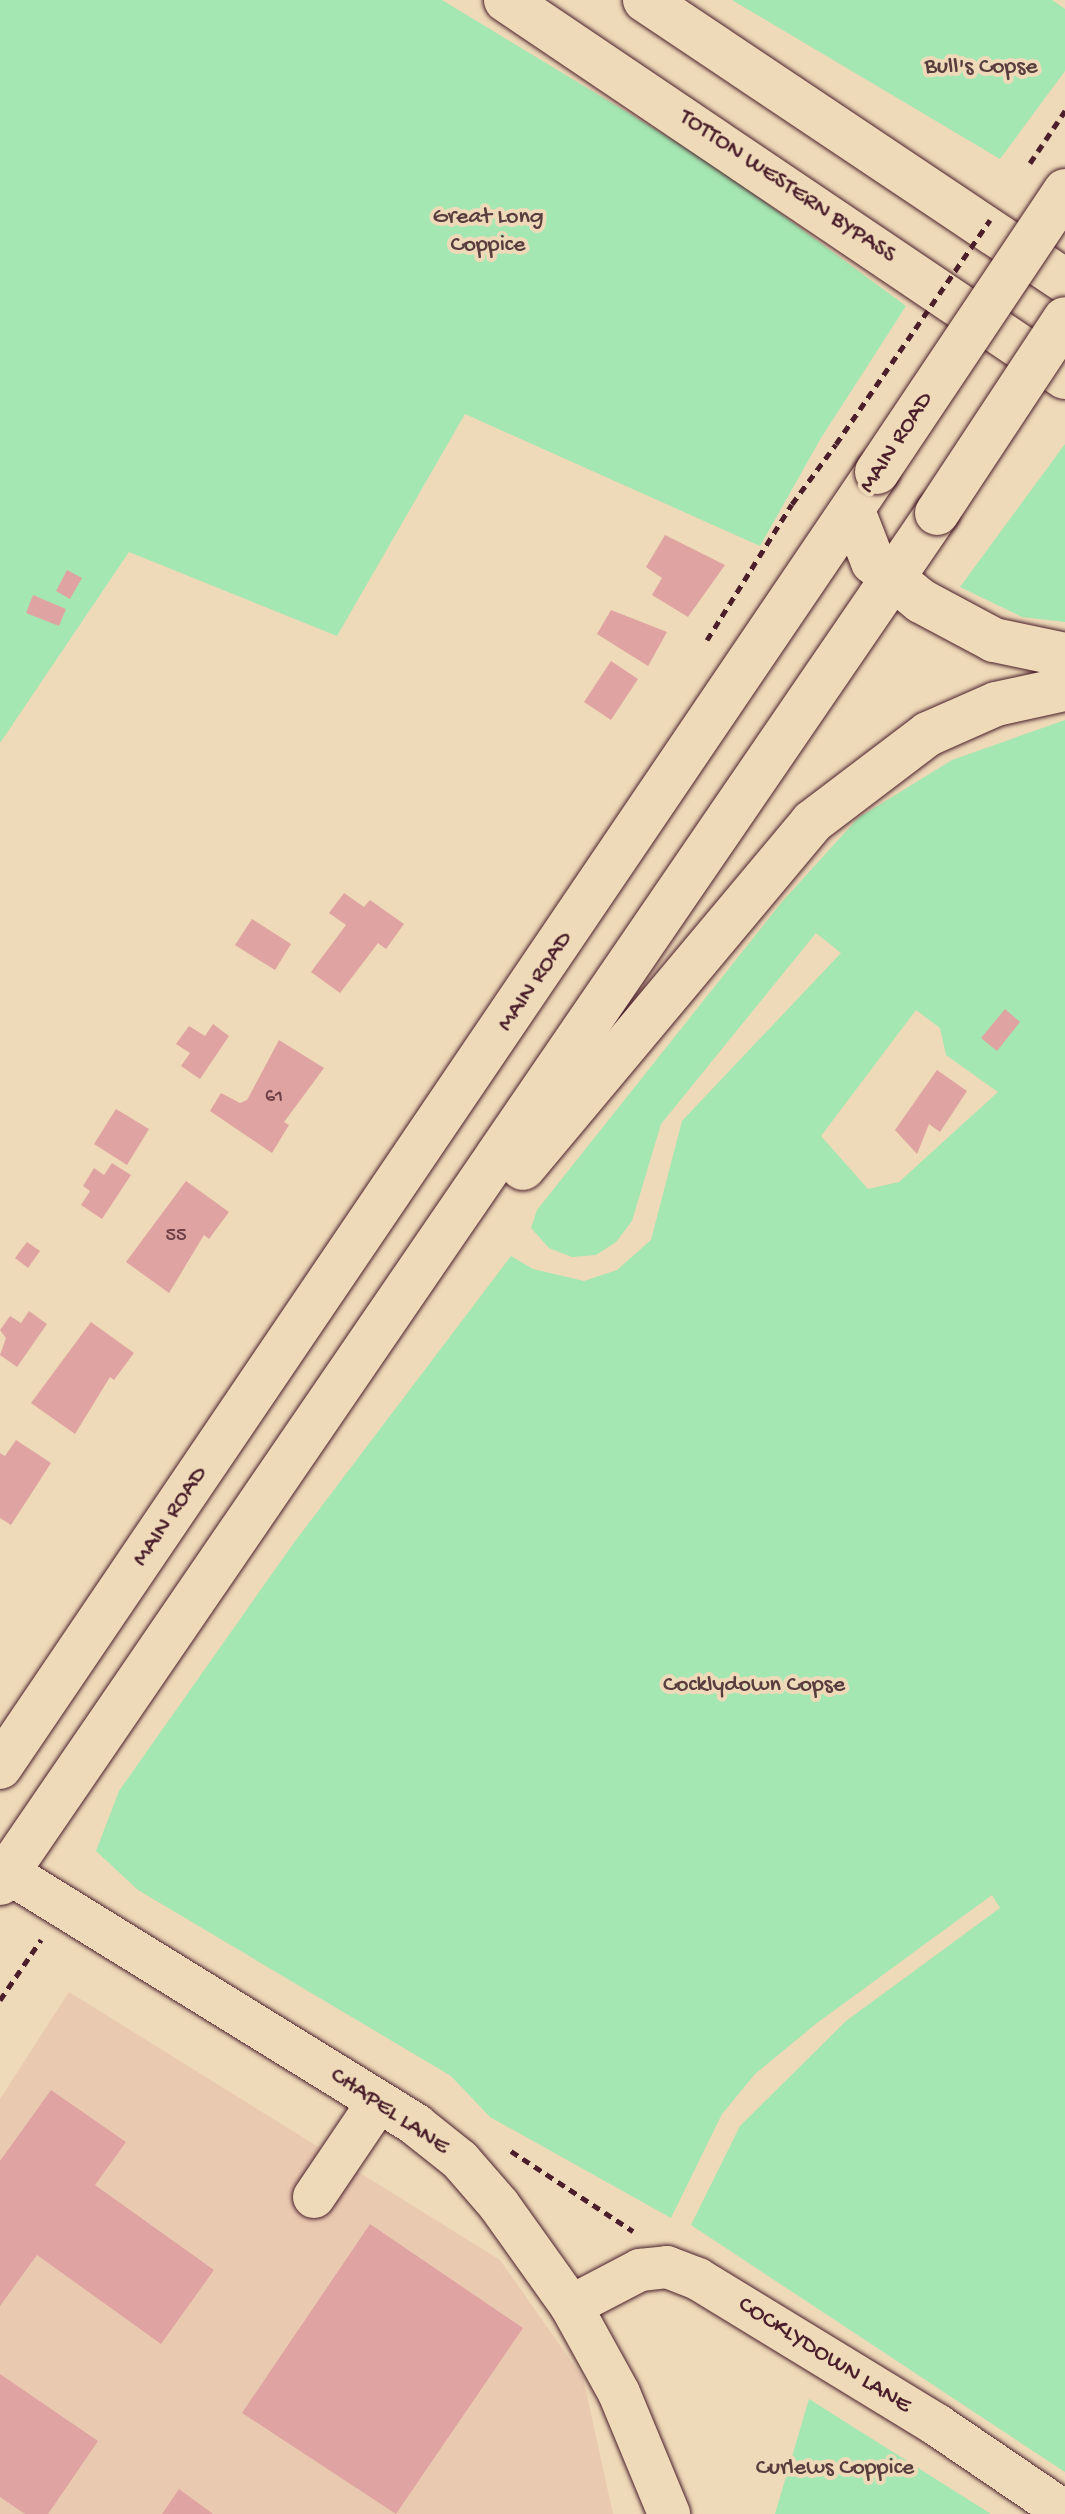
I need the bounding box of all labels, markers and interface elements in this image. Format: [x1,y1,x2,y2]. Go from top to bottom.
park label: Bull's Copse [924,54,1038,82]
street label: TOTTON WESTERN BYPASS [673,104,901,270]
park label: Great Long Coppice [432,204,544,260]
street label: MAIN ROAD [854,387,940,499]
street label: MAIN ROAD [492,926,580,1038]
house number: 61 [265,1085,283,1109]
house number: 55 [165,1224,187,1248]
street label: MAIN ROAD [127,1461,215,1573]
park label: Cocklydown Copse [663,1672,845,1700]
street label: CHAPEL LANE [324,2062,454,2162]
street label: COCKLYDOWN LANE [732,2291,916,2421]
park label: Curlews Coppice [756,2455,914,2483]

